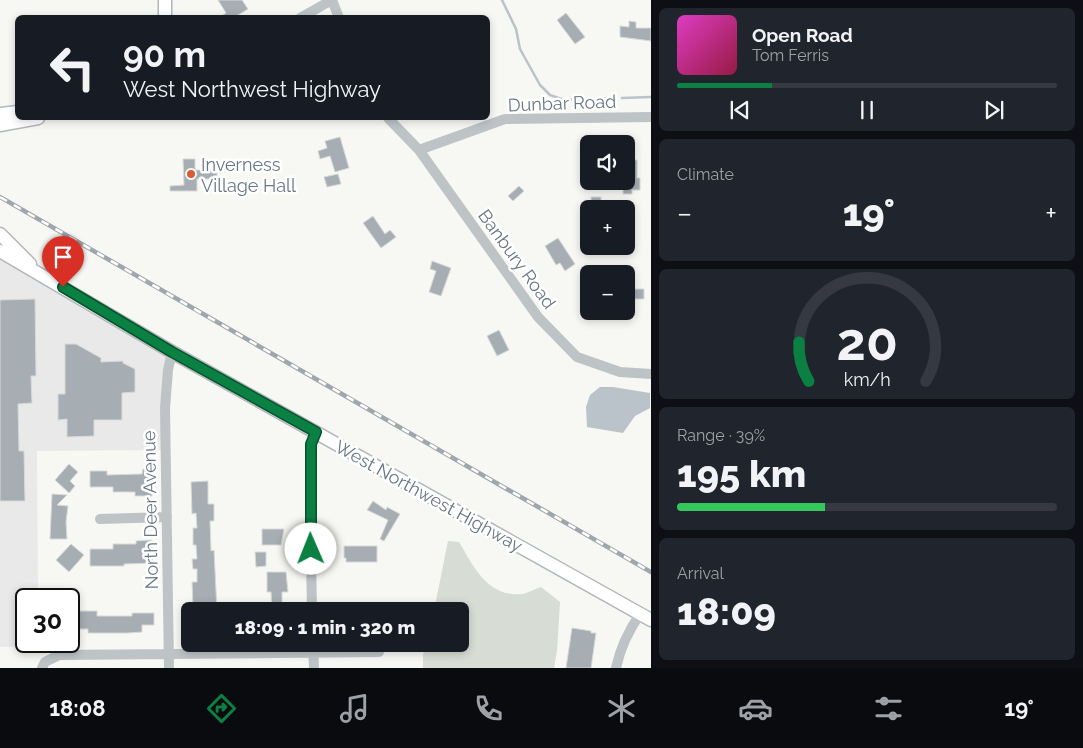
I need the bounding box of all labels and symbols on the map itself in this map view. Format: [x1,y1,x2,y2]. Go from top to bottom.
street label: Dunbar Road [507,91,617,115]
place label: Inverness Village Hall [201,154,296,196]
marker: Inverness Village Hall [185,168,197,180]
street label: Banbury Road [474,205,560,313]
pin [42,236,84,287]
street label: North Deer Avenue [138,430,162,590]
street label: West Northwest Highway [332,436,527,556]
position arrow [284,522,336,574]
speed limit sign: 30 [15,588,80,653]

